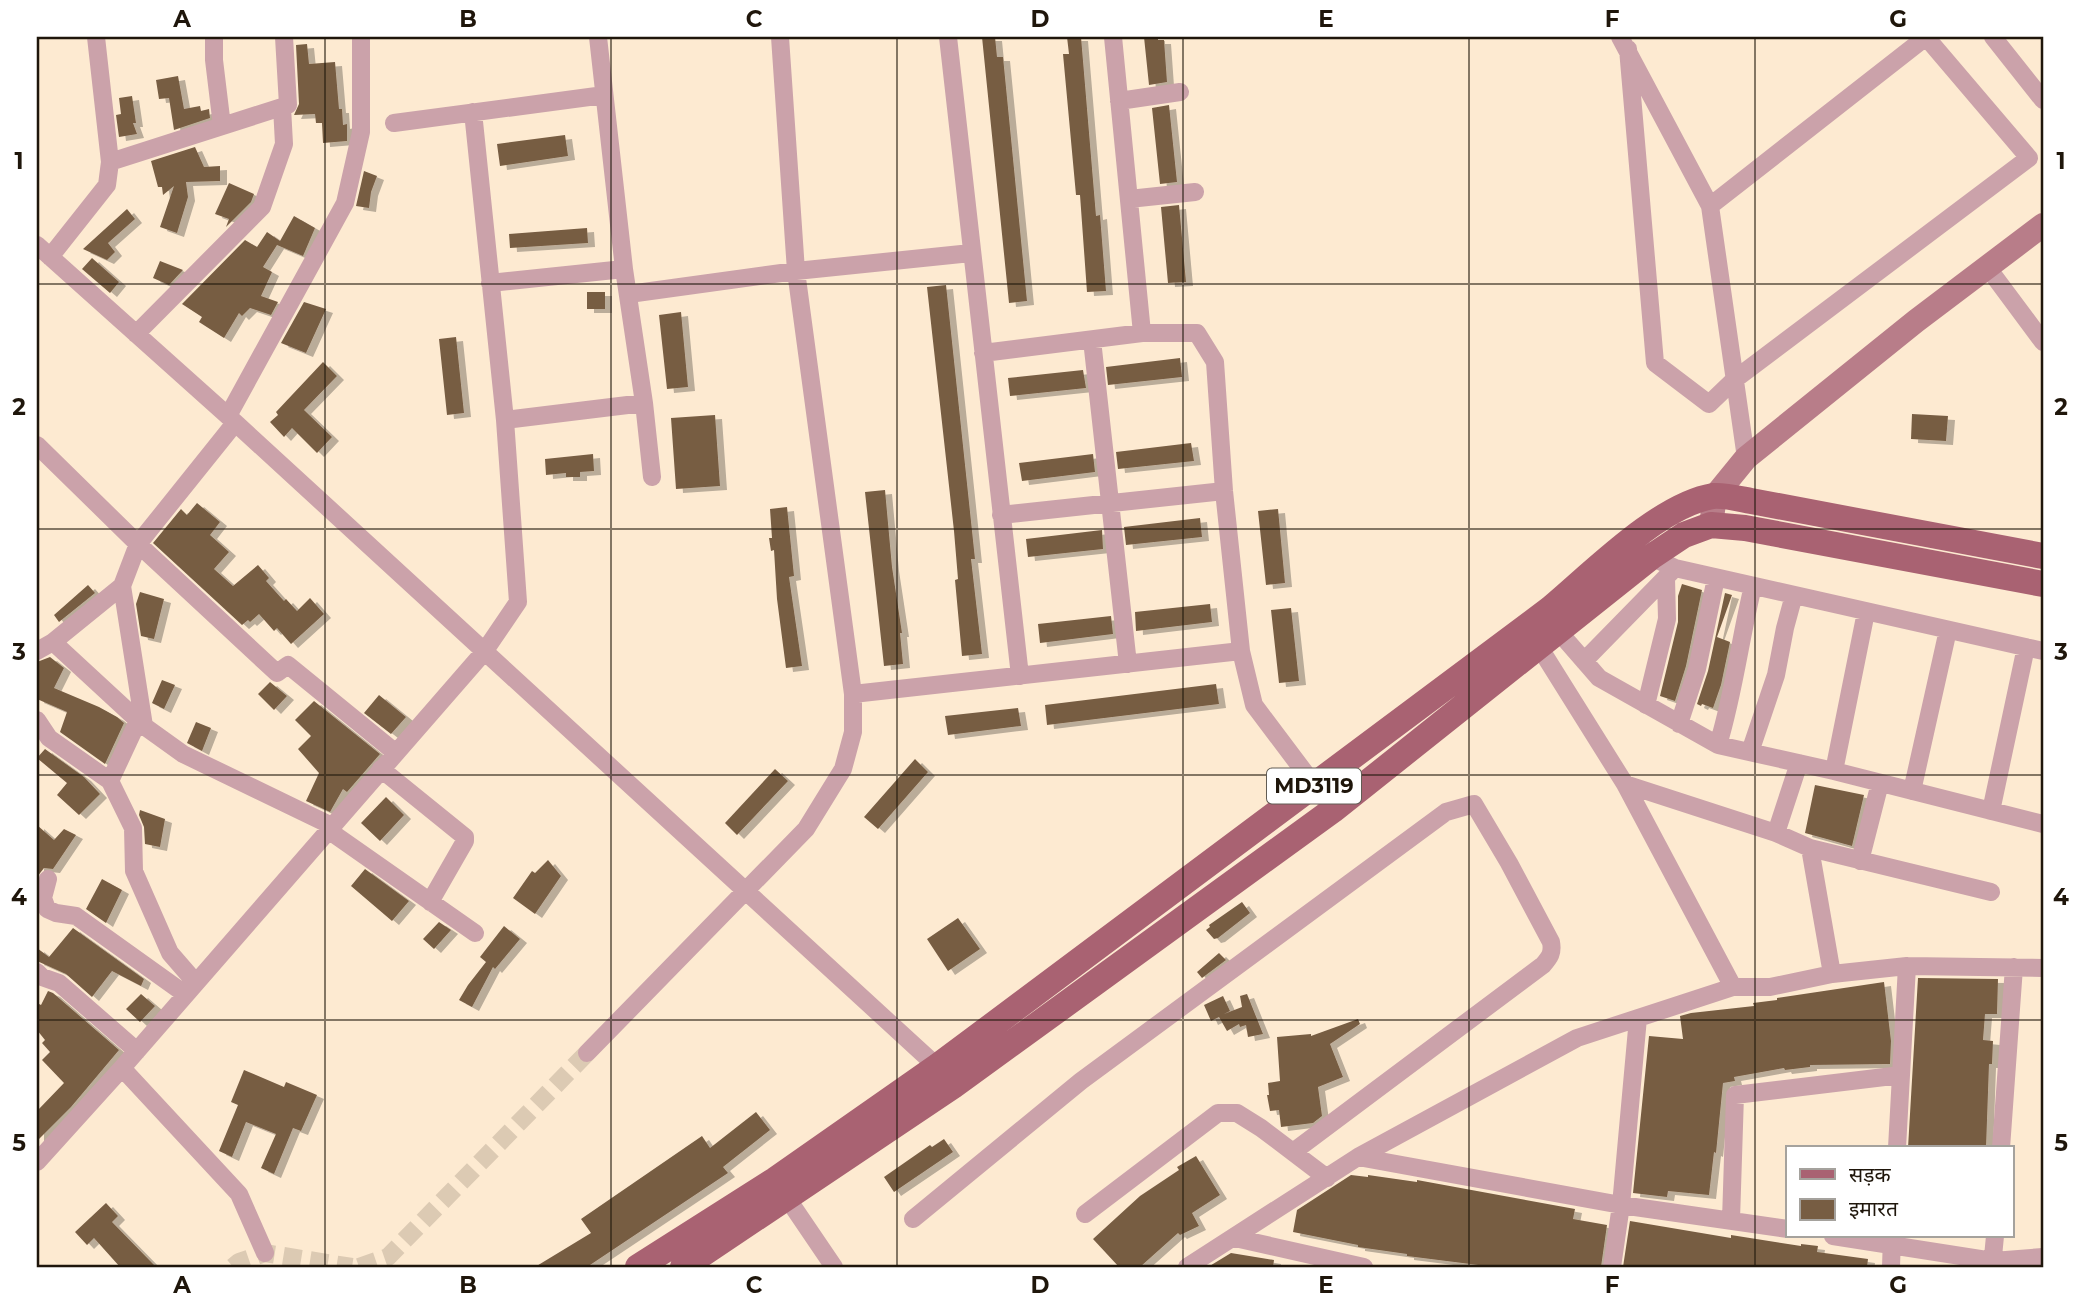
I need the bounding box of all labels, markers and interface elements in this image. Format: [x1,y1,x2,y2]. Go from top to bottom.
text: A [172,5,191,33]
text: B [459,5,477,33]
text: C [746,5,763,33]
text: D [1031,5,1050,33]
text: E [1318,5,1334,33]
text: F [1605,5,1620,33]
text: G [1889,5,1907,33]
text: 1 [14,147,24,175]
text: 1 [2056,147,2066,175]
text: 2 [12,393,26,421]
text: 2 [2054,393,2068,421]
text: 3 [11,638,26,666]
text: 3 [2053,638,2068,666]
road number: MD3119 [1267,768,1361,804]
text: 4 [11,883,27,911]
text: 4 [2053,883,2069,911]
text: 5 [12,1129,26,1157]
text: 5 [2054,1129,2068,1157]
legend [1786,1146,2014,1238]
text: सड़क [1849,1162,1891,1187]
text: इमारत [1849,1196,1899,1221]
text: A [172,1271,191,1299]
text: B [459,1271,477,1299]
text: C [746,1271,763,1299]
text: D [1031,1271,1050,1299]
text: E [1318,1271,1334,1299]
text: F [1605,1271,1620,1299]
text: G [1889,1271,1907,1299]

